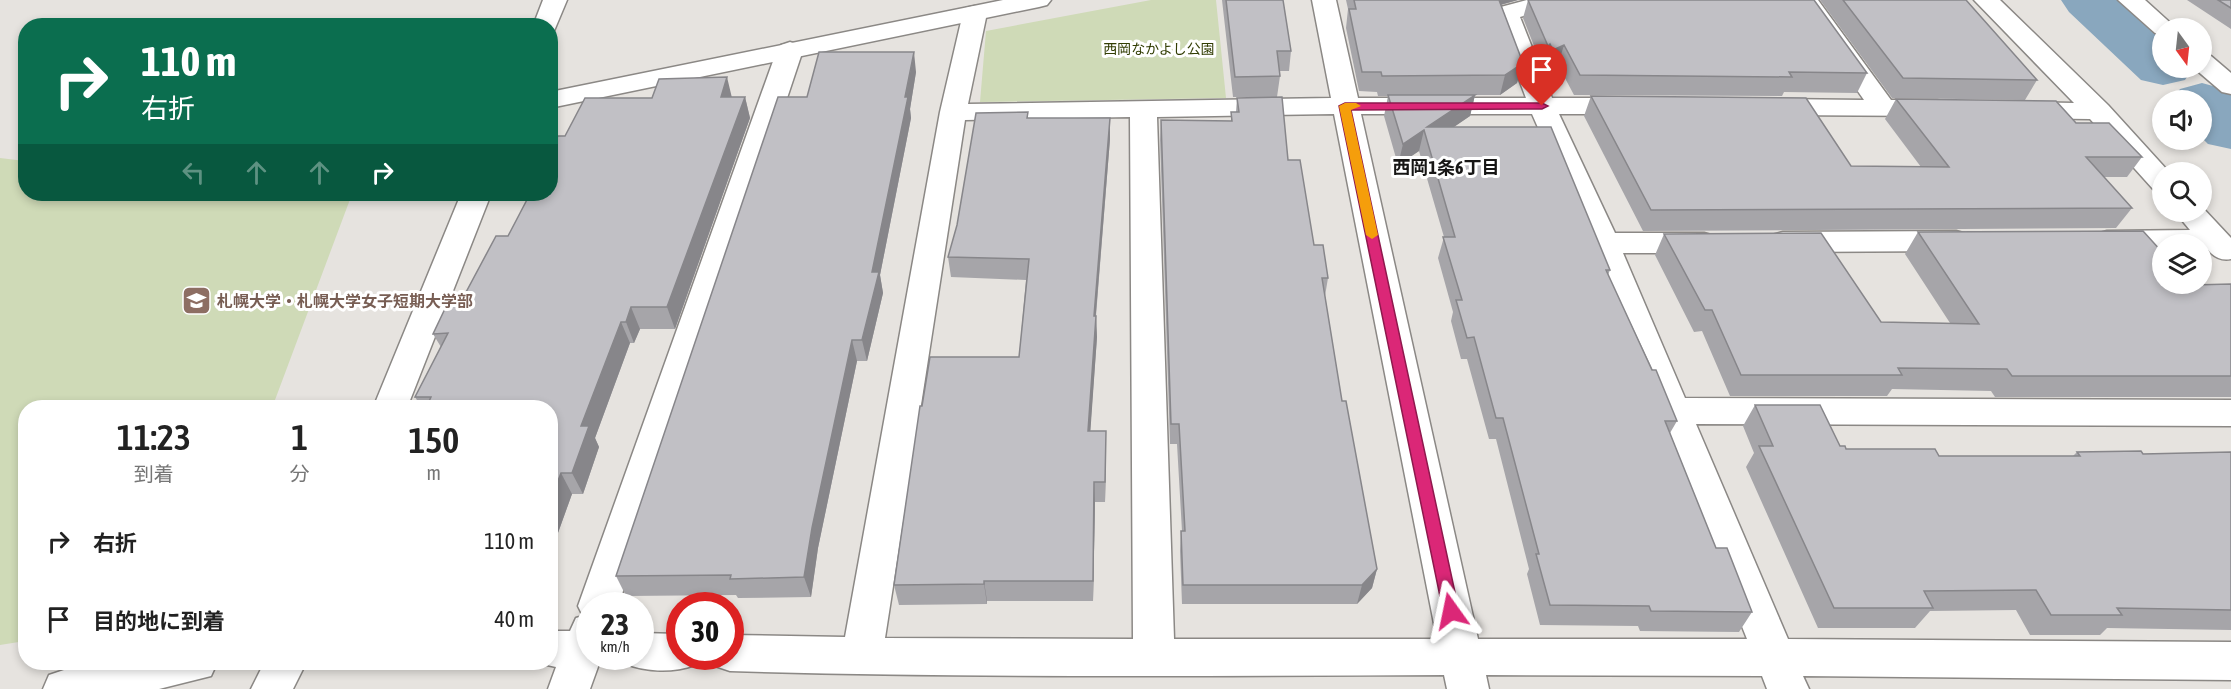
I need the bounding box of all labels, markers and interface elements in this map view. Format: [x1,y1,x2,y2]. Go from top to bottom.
north arrow [2152,18,2212,78]
map controls [2152,18,2212,294]
text: 110 m [141,37,236,85]
park label: 西岡なかよし公園 [1103,41,1215,57]
icon: right [42,42,120,120]
pin [1516,44,1567,106]
icon: arrive [1525,53,1558,86]
button: sound [2152,90,2212,150]
text: 右折 [141,93,195,124]
icon: left [177,156,210,189]
icon: ahead [240,156,273,189]
icon: ahead [303,156,336,189]
icon: right [366,156,399,189]
district label: 西岡1条6丁目 [1393,157,1499,178]
button: search [2152,162,2212,222]
button: layers [2152,234,2212,294]
school or university icon: 札幌大学・札幌大学女子短期大学部 [180,285,212,317]
place label: 札幌大学・札幌大学女子短期大学部 [217,292,473,310]
text: 11:23 [117,416,191,458]
text: 1 [291,416,308,458]
text: 150 [408,419,459,461]
text: m [427,461,441,484]
text: 到着 [134,462,174,485]
text: 分 [290,462,310,485]
icon: right [42,525,75,558]
text: 110 m [484,528,534,554]
text: 右折 [93,530,137,556]
position arrow [1419,579,1483,643]
speed limit sign: 30 [666,592,744,670]
icon: arrive [42,603,75,636]
text: 40 m [494,606,534,632]
text: 23 [601,607,629,641]
text: 目的地に到着 [93,608,225,634]
text: km/h [600,638,630,655]

